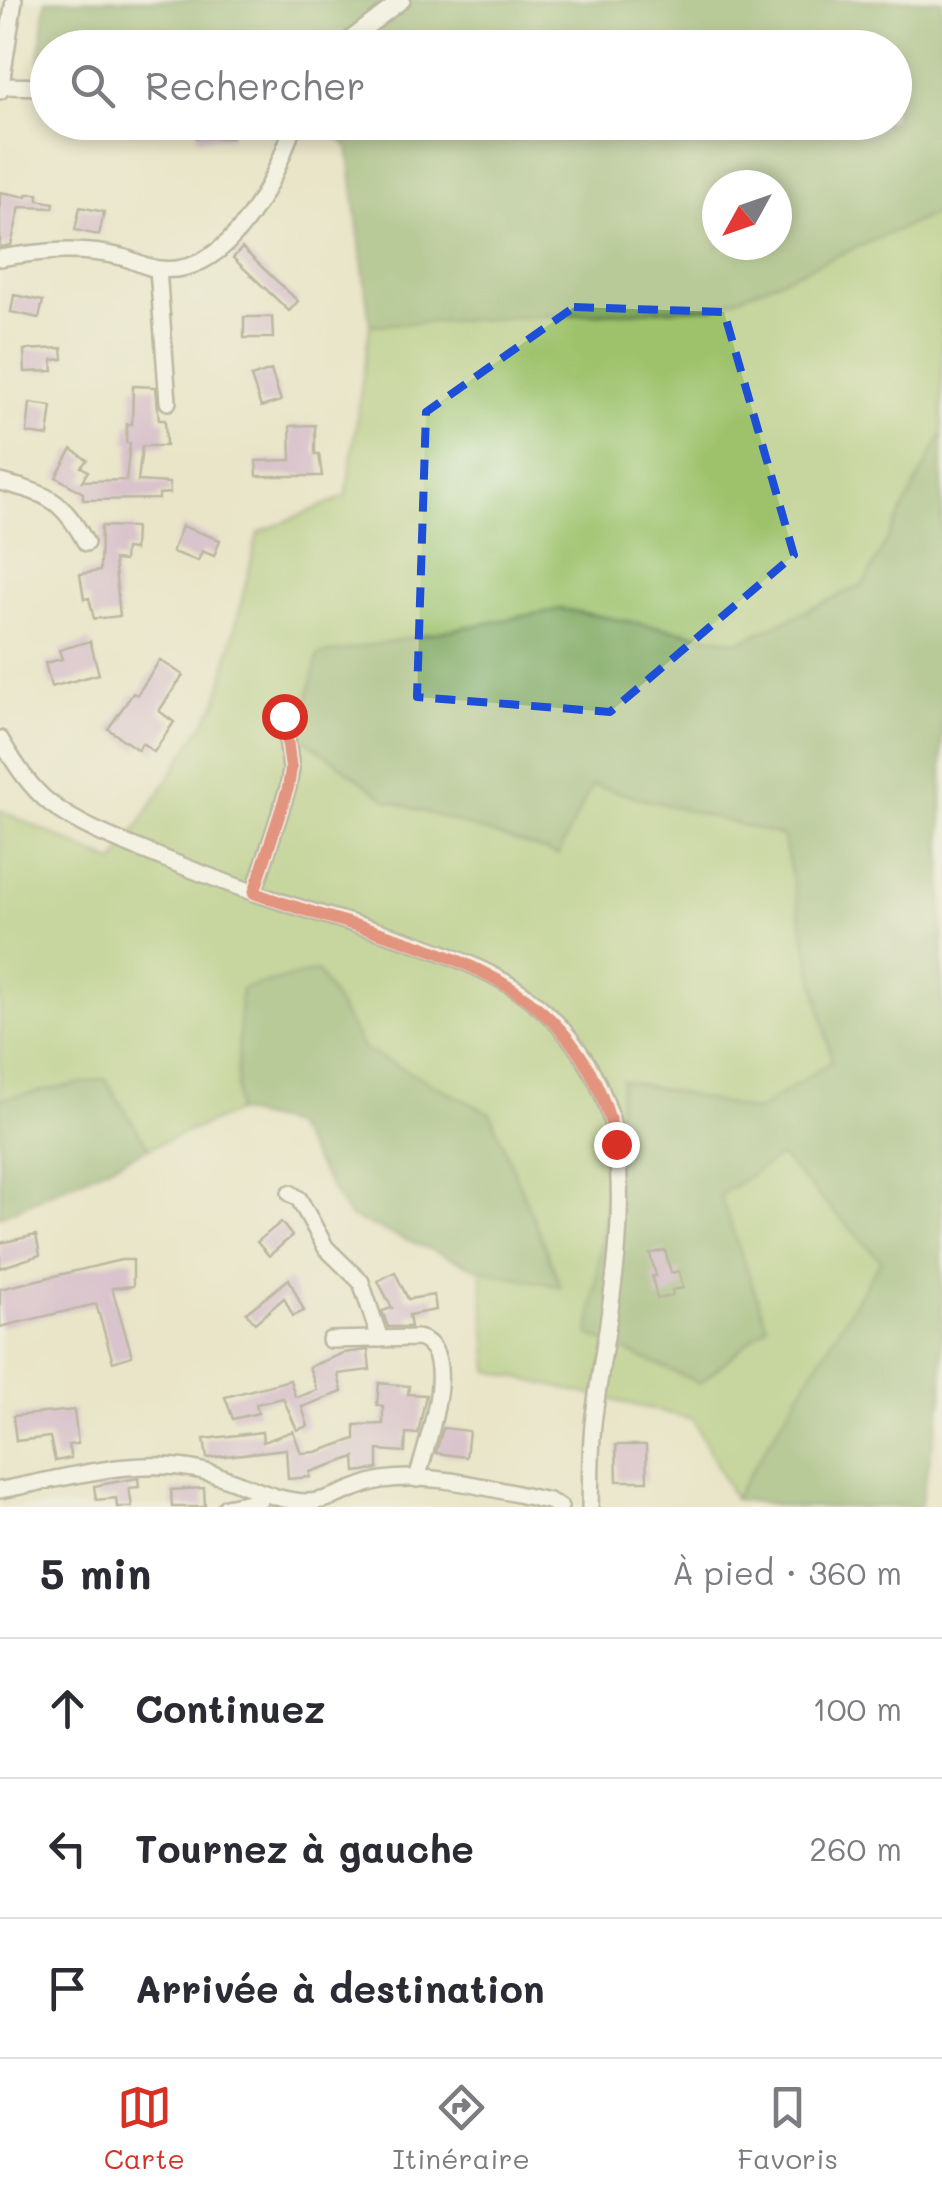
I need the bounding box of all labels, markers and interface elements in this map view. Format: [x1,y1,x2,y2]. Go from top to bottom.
search box [30,30,912,140]
icon: search [65,58,120,113]
text: Rechercher [145,60,366,110]
north arrow [702,170,792,260]
route start [262,694,308,740]
route end [594,1122,640,1168]
text: 5 min [40,1545,151,1600]
text: À pied · 360 m [672,1551,902,1593]
icon: ahead [40,1681,95,1736]
text: Continuez [135,1683,326,1733]
text: 100 m [812,1687,902,1729]
icon: left [40,1821,95,1876]
text: Tournez à gauche [135,1823,474,1873]
text: 260 m [809,1827,902,1869]
icon: arrive [40,1961,95,2016]
text: Arrivée à destination [135,1963,545,2013]
tab: Carte [104,2080,185,2176]
tab: Itinéraire [392,2080,530,2176]
tab: Favoris [737,2080,838,2176]

